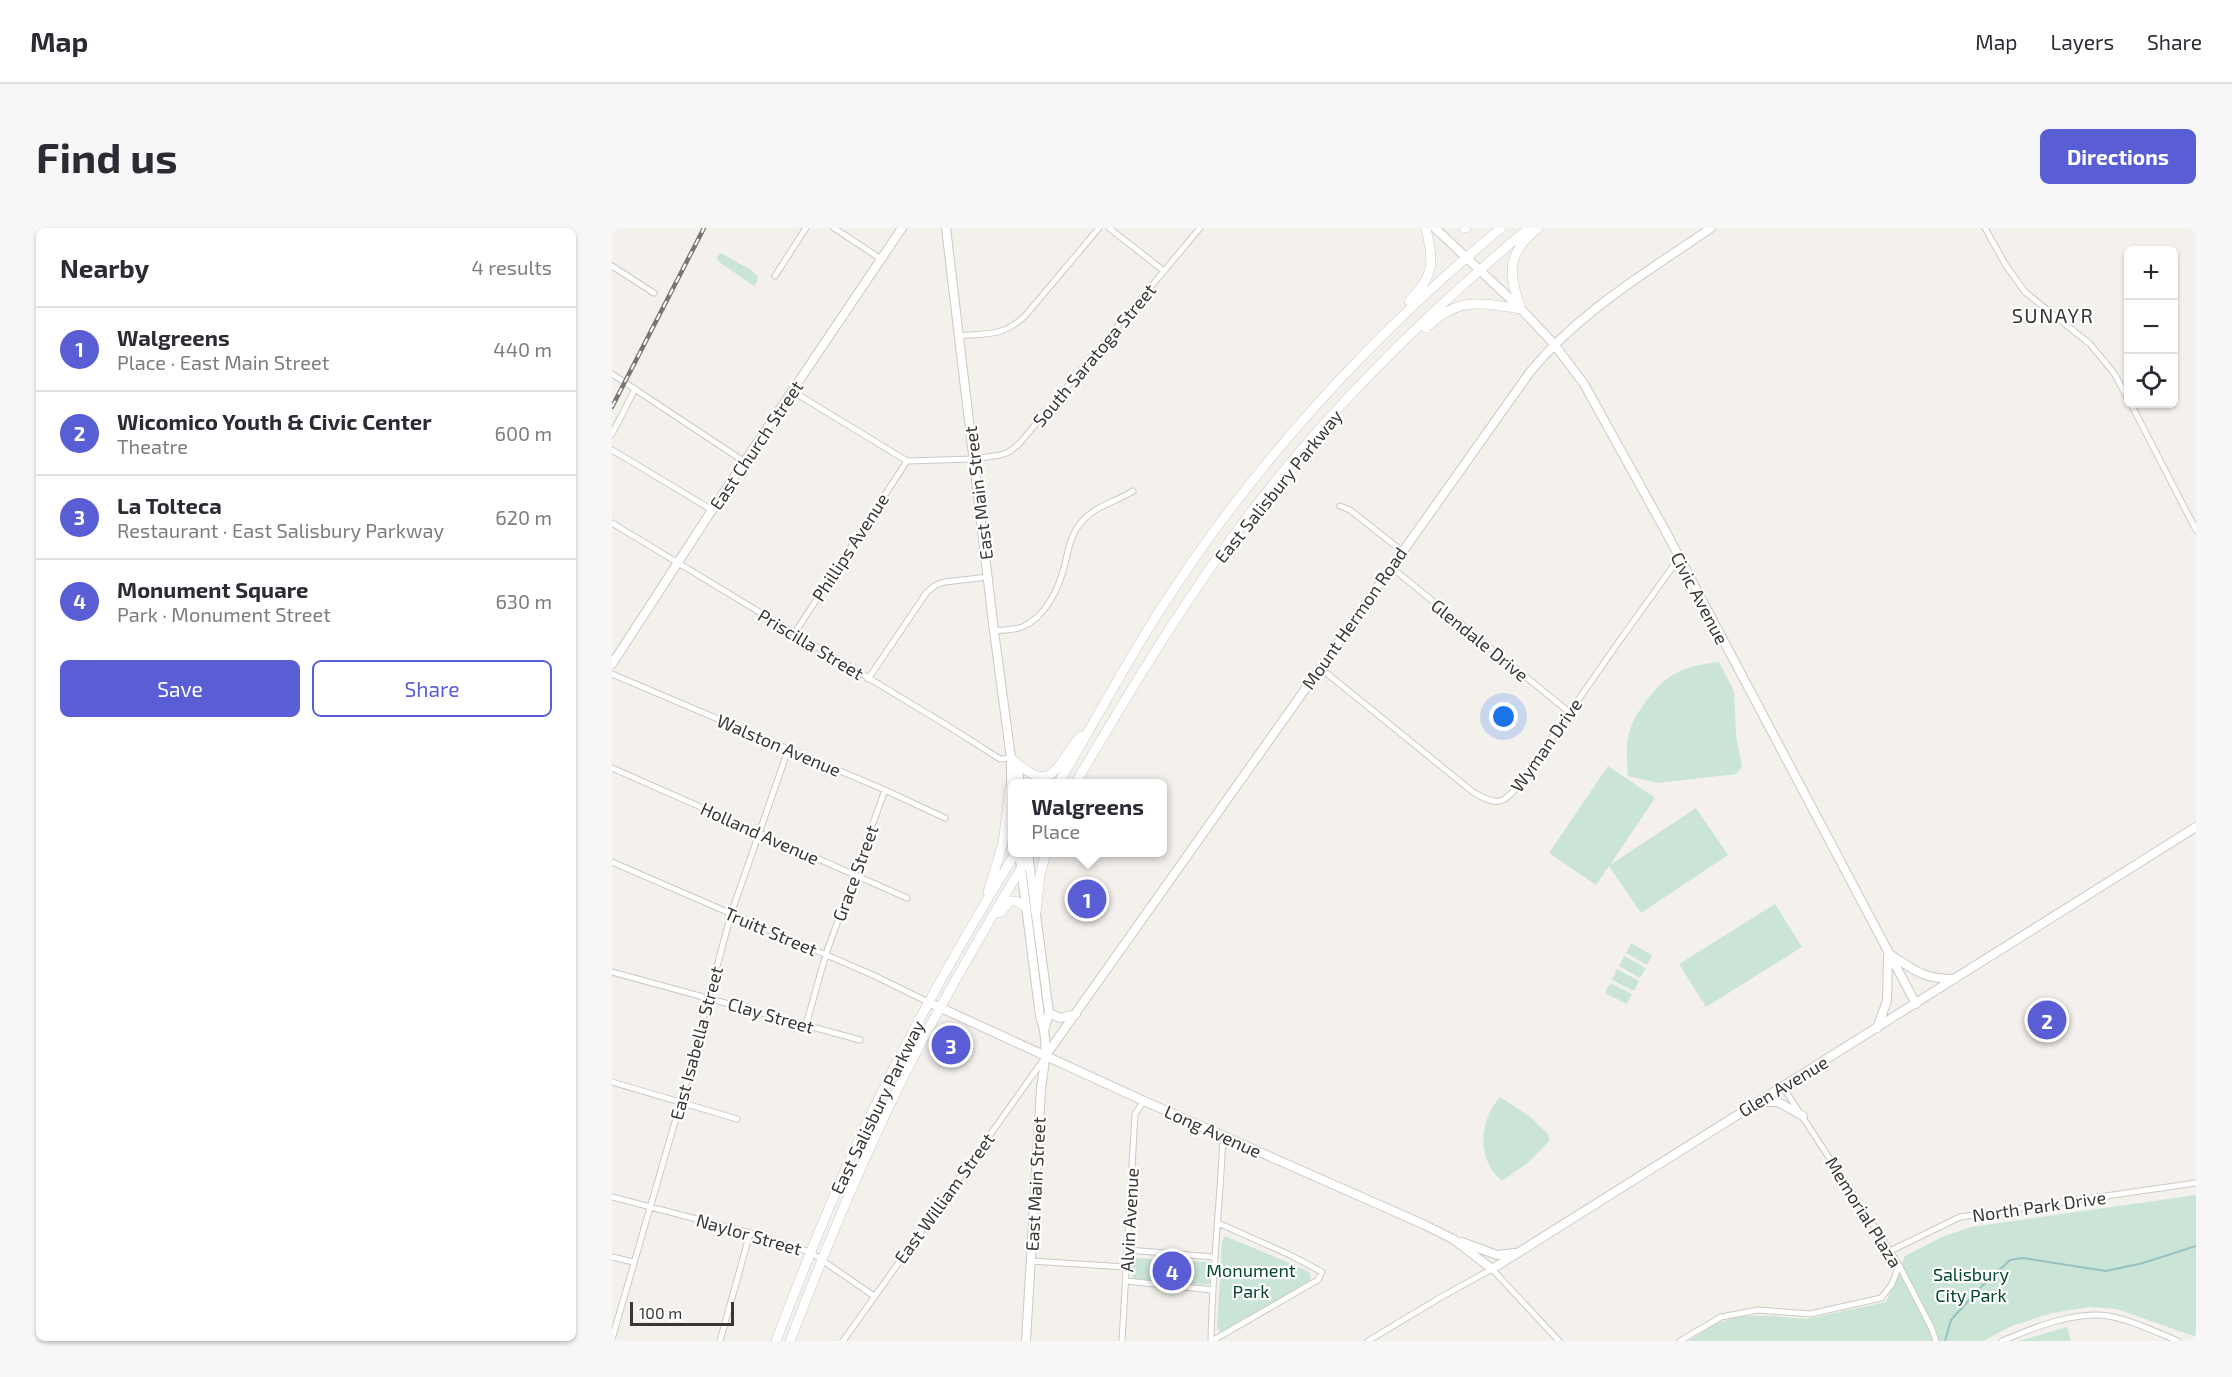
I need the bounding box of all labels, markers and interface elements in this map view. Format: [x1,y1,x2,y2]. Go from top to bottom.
text: Map [30,24,88,58]
text: Map [1975,29,2017,54]
text: Layers [2050,29,2114,54]
text: Share [2147,29,2202,54]
button: Directions [2040,129,2196,184]
text: Find us [36,131,178,181]
map controls [2124,246,2178,408]
button: + [2124,246,2178,300]
text: Nearby [60,252,149,283]
text: 4 results [472,255,552,279]
street label: South Saratoga Street [1028,279,1160,431]
button: − [2124,300,2178,354]
district label: SUNAYR [2012,303,2094,327]
text: Walgreens [117,324,230,350]
text: 1 [75,337,84,361]
text: 440 m [493,337,552,361]
text: Place · East Main Street [117,350,329,374]
button: locate [2124,354,2178,408]
street label: East Church Street [705,376,807,514]
street label: East Salisbury Parkway [1209,405,1347,567]
text: Wicomico Youth & Civic Center [117,408,432,434]
text: 2 [74,421,85,445]
text: 600 m [494,421,552,445]
street label: East Main Street [959,425,997,561]
text: Theatre [117,434,188,458]
street label: Phillips Avenue [807,489,893,605]
text: La Tolteca [117,492,222,518]
text: 3 [74,505,85,529]
text: 620 m [495,505,552,529]
text: Restaurant · East Salisbury Parkway [117,518,444,542]
street label: Mount Hermon Road [1297,543,1411,693]
street label: Civic Avenue [1666,548,1734,648]
text: Monument Square [117,576,308,602]
text: 4 [73,589,86,613]
text: 630 m [495,589,552,613]
street label: Glendale Drive [1427,594,1533,686]
text: Park · Monument Street [117,602,331,626]
street label: Priscilla Street [754,604,868,684]
button: Save [60,660,300,717]
button: Share [312,660,552,717]
street label: Wyman Drive [1506,694,1586,796]
your location [1489,702,1518,731]
street label: Walston Avenue [714,709,844,781]
popup [1008,779,1167,857]
text: Walgreens [1031,793,1144,819]
street label: Holland Avenue [697,797,823,869]
text: Place [1031,819,1080,843]
street label: Grace Street [827,822,883,924]
pin: 1 [1068,876,1106,922]
street label: Truitt Street [721,902,821,960]
street label: East Isabella Street [665,964,727,1122]
street label: Clay Street [725,992,817,1038]
pin: 2 [2028,998,2066,1042]
street label: East Salisbury Parkway [825,1016,929,1198]
pin: 3 [932,1022,970,1068]
street label: Glen Avenue [1734,1051,1832,1121]
street label: Long Avenue [1161,1100,1265,1162]
street label: East Main Street [1020,1116,1050,1252]
street label: East William Street [889,1128,999,1268]
street label: Memorial Plaza [1821,1152,1907,1272]
street label: Alvin Avenue [1115,1167,1143,1273]
street label: North Park Drive [1971,1186,2107,1226]
street label: Naylor Street [694,1208,804,1260]
pin: 4 [1152,1248,1192,1294]
park label: Monument Park [1206,1259,1296,1302]
park label: Salisbury City Park [1933,1263,2010,1306]
scale bar [630,1299,734,1326]
text: 100 m [639,1303,682,1322]

